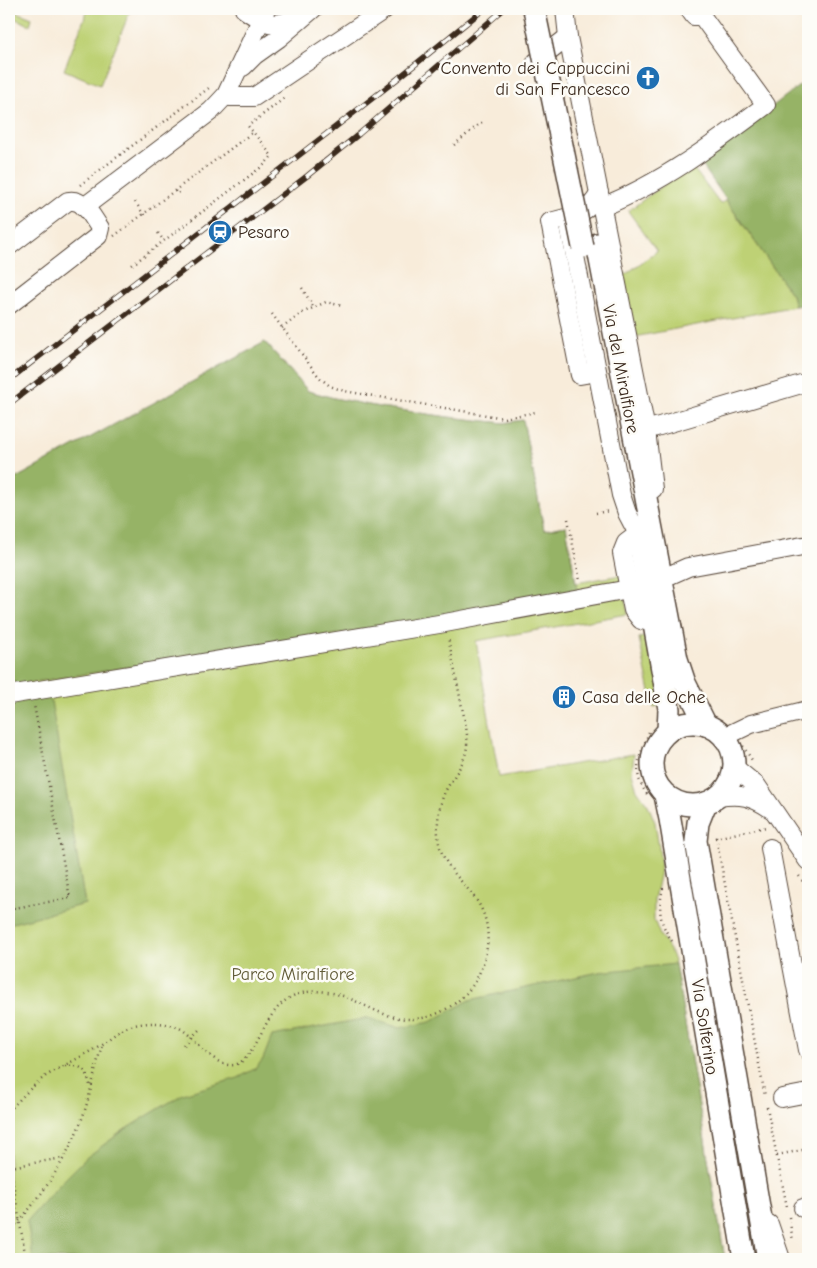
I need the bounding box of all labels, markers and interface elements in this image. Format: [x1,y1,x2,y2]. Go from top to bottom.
place label: Convento dei Cappuccini di San Francesco [440,58,630,100]
church icon: Convento dei Cappuccini di San Francesco [635,65,661,91]
station icon: Pesaro [207,219,233,245]
place label: Pesaro [238,222,289,243]
street label: Via del Miralfiore [598,303,643,435]
building icon: Casa delle Oche [551,684,577,710]
place label: Casa delle Oche [582,687,705,708]
park label: Parco Miralfiore [231,964,355,985]
street label: Via Solferino [687,978,722,1077]

